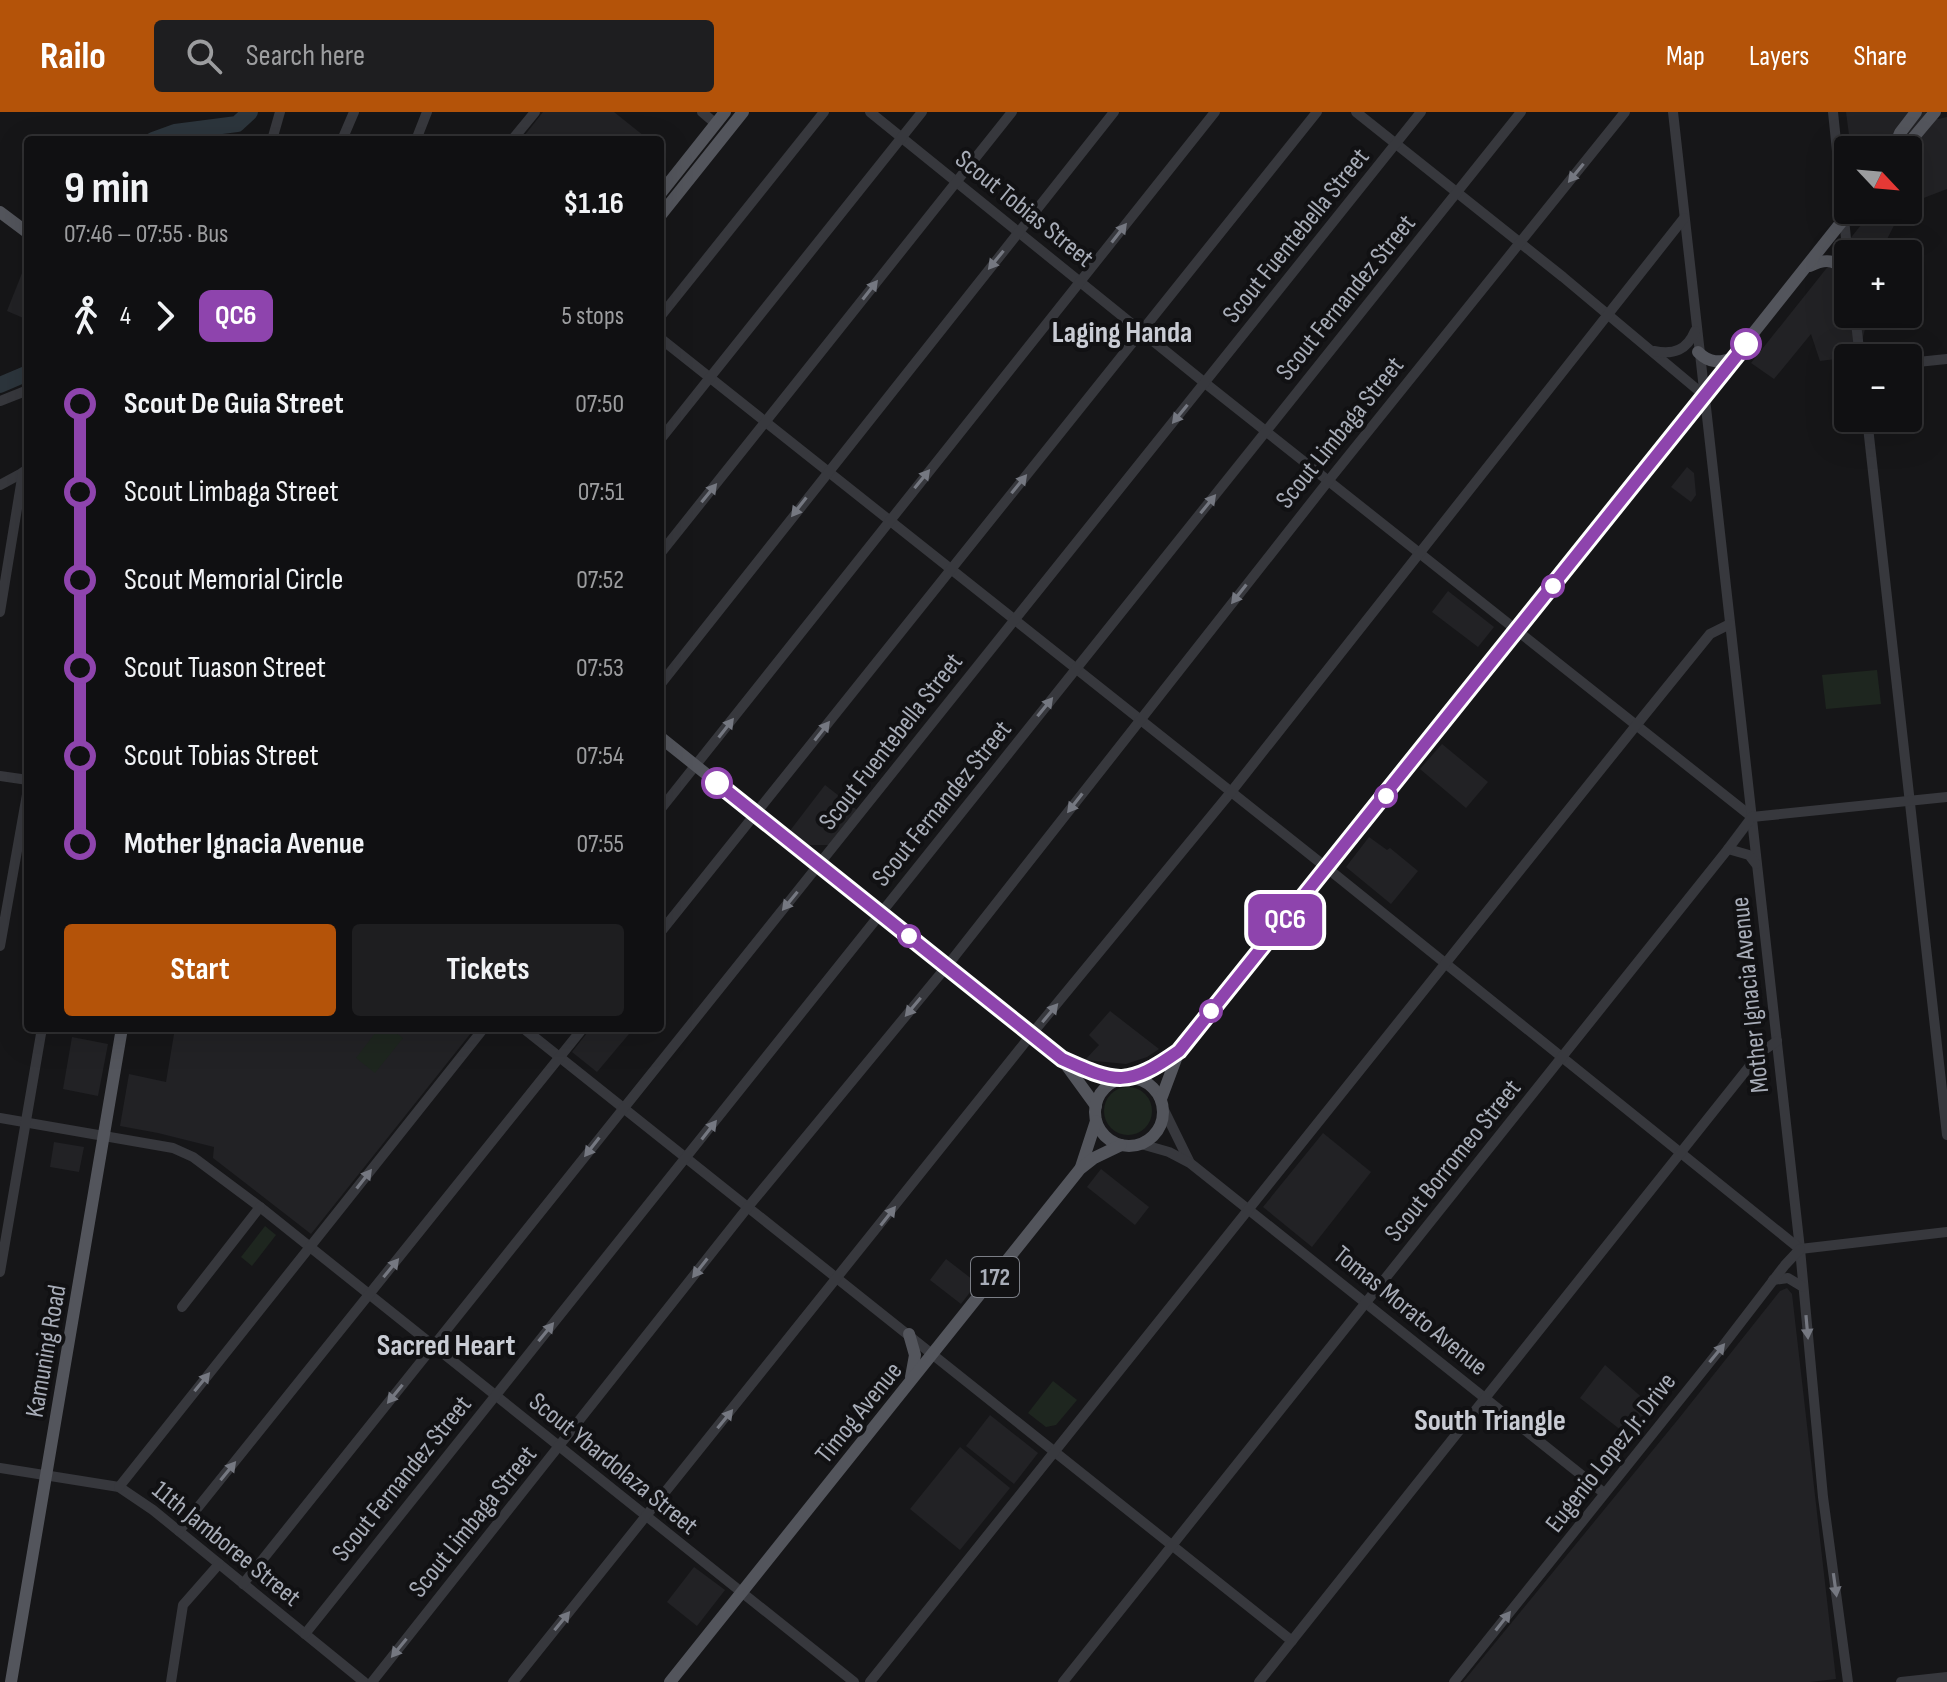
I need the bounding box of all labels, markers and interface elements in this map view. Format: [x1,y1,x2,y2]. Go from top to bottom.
search box [154,20,714,92]
text: Railo [40,34,106,79]
icon: search [182,34,226,78]
text: Search here [246,38,365,74]
text: Map [1666,40,1705,73]
text: Layers [1749,40,1809,73]
text: Share [1853,40,1907,73]
north arrow [1834,136,1922,224]
map controls [1834,136,1922,432]
street label: Scout Fuentebella Street [1216,142,1376,330]
street label: Scout Tobias Street [949,144,1099,274]
text: 9 min [64,162,149,215]
one-way arrow [1568,163,1585,183]
text: $1.16 [563,186,624,222]
street label: Scout Fernandez Street [1270,209,1423,387]
text: 07:46 – 07:55 · Bus [64,219,228,250]
one-way arrow [1111,223,1127,243]
button: + [1834,240,1922,328]
one-way arrow [988,250,1004,270]
one-way arrow [862,280,878,300]
icon: walk [64,294,108,338]
icon: forward [143,294,187,338]
text: QC6 [215,299,257,332]
text: 4 [120,301,131,332]
text: 5 stops [561,301,624,332]
district label: Laging Handa [1052,315,1192,351]
unlabelled marker [1731,329,1761,359]
button: − [1834,344,1922,432]
street label: Scout Limbaga Street [1270,351,1411,515]
text: Scout De Guia Street [124,386,344,422]
text: 07:50 [575,389,624,420]
one-way arrow [1172,404,1189,424]
one-way arrow [913,470,930,490]
text: Scout Limbaga Street [124,474,339,510]
one-way arrow [1010,474,1027,494]
text: 07:51 [578,477,624,508]
one-way arrow [700,483,716,503]
one-way arrow [1199,494,1215,514]
one-way arrow [791,497,807,517]
text: Scout Memorial Circle [124,562,343,598]
text: 07:52 [576,565,624,596]
unlabelled marker [1542,575,1564,597]
one-way arrow [1231,584,1247,604]
street label: Scout Fuentebella Street [813,647,970,836]
text: Scout Tuason Street [124,650,326,686]
text: 07:53 [576,653,624,684]
one-way arrow [1037,697,1053,717]
street label: Scout Fernandez Street [866,715,1019,893]
one-way arrow [718,717,734,738]
one-way arrow [813,721,830,741]
text: Scout Tobias Street [124,738,319,774]
text: 07:54 [576,741,624,772]
unlabelled marker [702,768,732,798]
unlabelled marker [1375,785,1397,807]
one-way arrow [1067,793,1083,813]
text: Mother Ignacia Avenue [124,826,365,862]
text: 07:55 [576,829,624,860]
one-way arrow [782,891,799,911]
line badge: QC6 [1239,894,1331,946]
street label: Mother Ignacia Avenue [1725,895,1776,1094]
text: QC6 [1264,903,1306,936]
button: Start [64,924,336,1016]
button: Tickets [352,924,624,1016]
unlabelled marker [898,925,920,947]
one-way arrow [905,997,922,1017]
unlabelled marker [1200,1000,1222,1022]
one-way arrow [1041,1003,1058,1023]
street label: Scout Borromeo Street [1378,1074,1528,1248]
one-way arrow [700,1120,716,1140]
one-way arrow [584,1137,600,1157]
one-way arrow [356,1169,372,1189]
one-way arrow [879,1206,896,1226]
street label: Tomas Morato Avenue [1327,1240,1493,1383]
road number: 172 [971,1257,1019,1297]
one-way arrow [382,1258,399,1278]
one-way arrow [692,1258,709,1278]
street label: Kamuning Road [20,1283,73,1420]
one-way arrow [1801,1315,1814,1340]
one-way arrow [537,1322,554,1342]
district label: Sacred Heart [377,1328,515,1364]
one-way arrow [1709,1343,1725,1363]
street label: Timog Avenue [809,1356,909,1470]
street label: Eugenio Lopez Jr. Drive [1539,1367,1683,1539]
one-way arrow [194,1372,210,1392]
one-way arrow [387,1384,404,1404]
street label: Scout Ybardolaza Street [522,1387,704,1542]
street label: Scout Fernandez Street [326,1390,479,1568]
district label: South Triangle [1414,1403,1566,1439]
one-way arrow [717,1409,733,1429]
street label: Scout Limbaga Street [403,1440,544,1604]
one-way arrow [220,1460,237,1481]
street label: 11th Jamboree Street [146,1475,306,1613]
one-way arrow [1829,1573,1842,1598]
one-way arrow [554,1611,570,1631]
one-way arrow [1494,1611,1510,1631]
one-way arrow [392,1638,408,1658]

